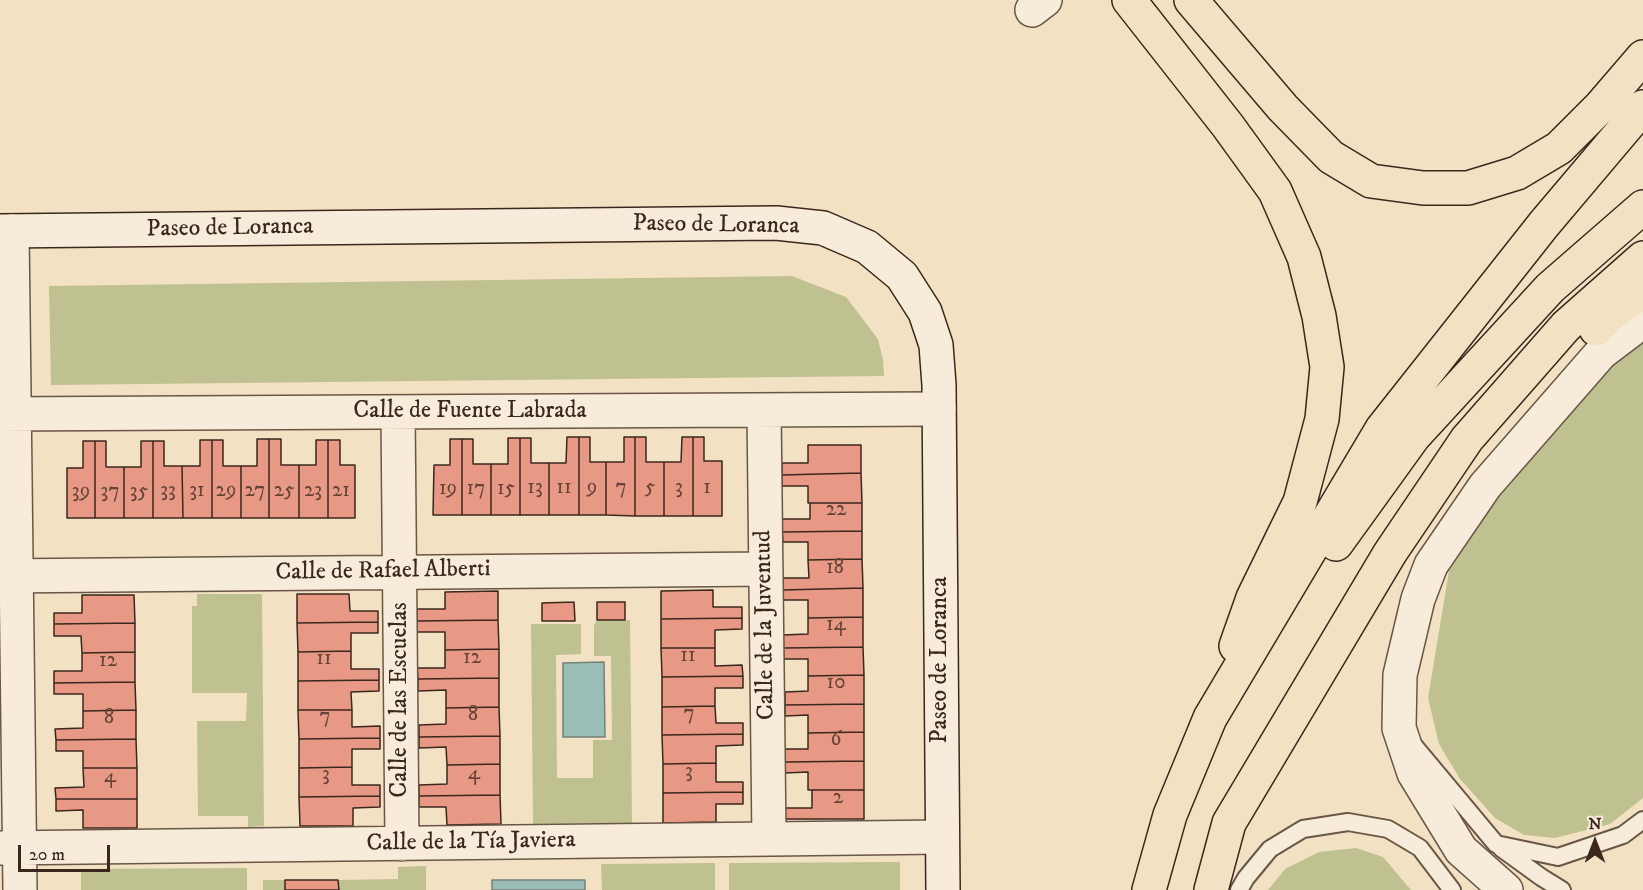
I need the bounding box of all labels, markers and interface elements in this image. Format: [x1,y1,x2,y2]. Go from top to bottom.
street label: Paseo de Loranca [632,210,800,242]
street label: Paseo de Loranca [146,213,314,245]
street label: Calle de Fuente Labrada [353,398,587,426]
house number: 13 [527,476,543,502]
house number: 11 [556,476,572,502]
house number: 9 [587,476,597,502]
house number: 7 [615,476,627,502]
house number: 5 [645,476,655,502]
house number: 3 [675,476,683,502]
house number: 1 [703,476,711,502]
house number: 19 [439,477,457,503]
house number: 17 [467,477,485,503]
house number: 15 [497,477,515,503]
house number: 33 [160,479,176,505]
house number: 31 [189,479,205,505]
house number: 29 [216,479,236,505]
house number: 27 [245,479,265,505]
house number: 25 [274,479,294,505]
house number: 23 [304,479,322,505]
house number: 21 [332,479,350,505]
house number: 39 [72,480,90,506]
house number: 37 [101,480,119,506]
house number: 35 [130,480,148,506]
house number: 22 [826,498,846,524]
street label: Calle de la Juventud [750,530,782,720]
street label: Calle de Rafael Alberti [275,556,491,588]
house number: 18 [826,556,844,582]
street label: Paseo de Loranca [927,577,955,743]
street label: Calle de las Escuelas [387,602,415,798]
house number: 14 [826,613,846,639]
house number: 11 [680,644,696,670]
house number: 12 [463,646,481,672]
house number: 11 [316,647,332,673]
house number: 12 [99,649,117,675]
house number: 10 [827,671,845,697]
house number: 7 [683,702,695,728]
house number: 8 [468,703,478,729]
house number: 7 [319,705,331,731]
house number: 8 [104,706,114,732]
house number: 6 [831,728,841,754]
house number: 3 [685,760,693,786]
house number: 4 [468,762,480,788]
house number: 3 [322,763,330,789]
house number: 4 [104,765,116,791]
house number: 2 [833,786,843,812]
north arrow [1565,812,1625,872]
text: N [1588,814,1602,834]
street label: Calle de la Tía Javiera [366,827,576,859]
scale bar [21,833,112,871]
text: 20 m [29,844,65,866]

